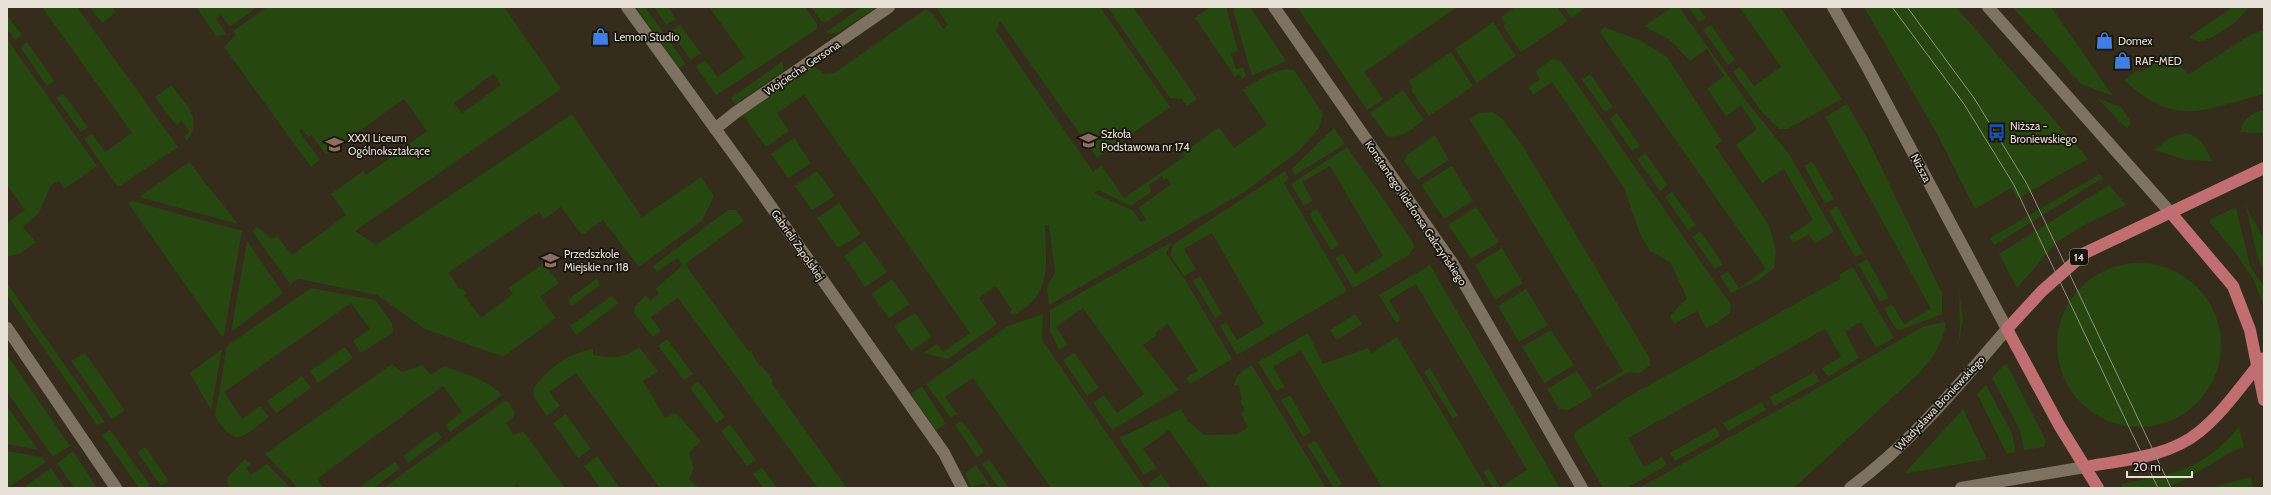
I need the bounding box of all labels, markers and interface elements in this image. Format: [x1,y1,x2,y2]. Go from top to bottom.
shop icon: Lemon Studio [591,27,611,47]
place label: Lemon Studio [614,30,680,44]
shop icon: Domex [2095,31,2115,51]
place label: Domex [2118,34,2153,48]
street label: Wojciecha Gersona [761,37,843,99]
shop icon: RAF-MED [2112,51,2132,71]
place label: RAF-MED [2135,54,2182,68]
place label: Niższa - Broniewskiego [2010,119,2077,146]
bus stop icon: Niższa - Broniewskiego [1987,122,2007,142]
place label: Szkoła Podstawowa nr 174 [1101,127,1190,154]
school or university icon: Szkoła Podstawowa nr 174 [1078,130,1098,150]
place label: XXXI Liceum Ogólnokształcące [348,131,430,158]
school or university icon: XXXI Liceum Ogólnokształcące [325,134,345,154]
street label: Konstantego Ildefonsa Gałczyńskiego [1362,138,1470,288]
street label: Niższa [1908,151,1935,185]
street label: Gabrieli Zapolskiej [768,207,828,283]
place label: Przedszkole Miejskie nr 118 [564,247,629,274]
road number: 14 [2070,249,2088,265]
school or university icon: Przedszkole Miejskie nr 118 [541,250,561,270]
street label: Władysława Broniewskiego [1892,353,1988,453]
scale bar [2127,453,2192,479]
text: 20 m [2133,459,2161,474]

